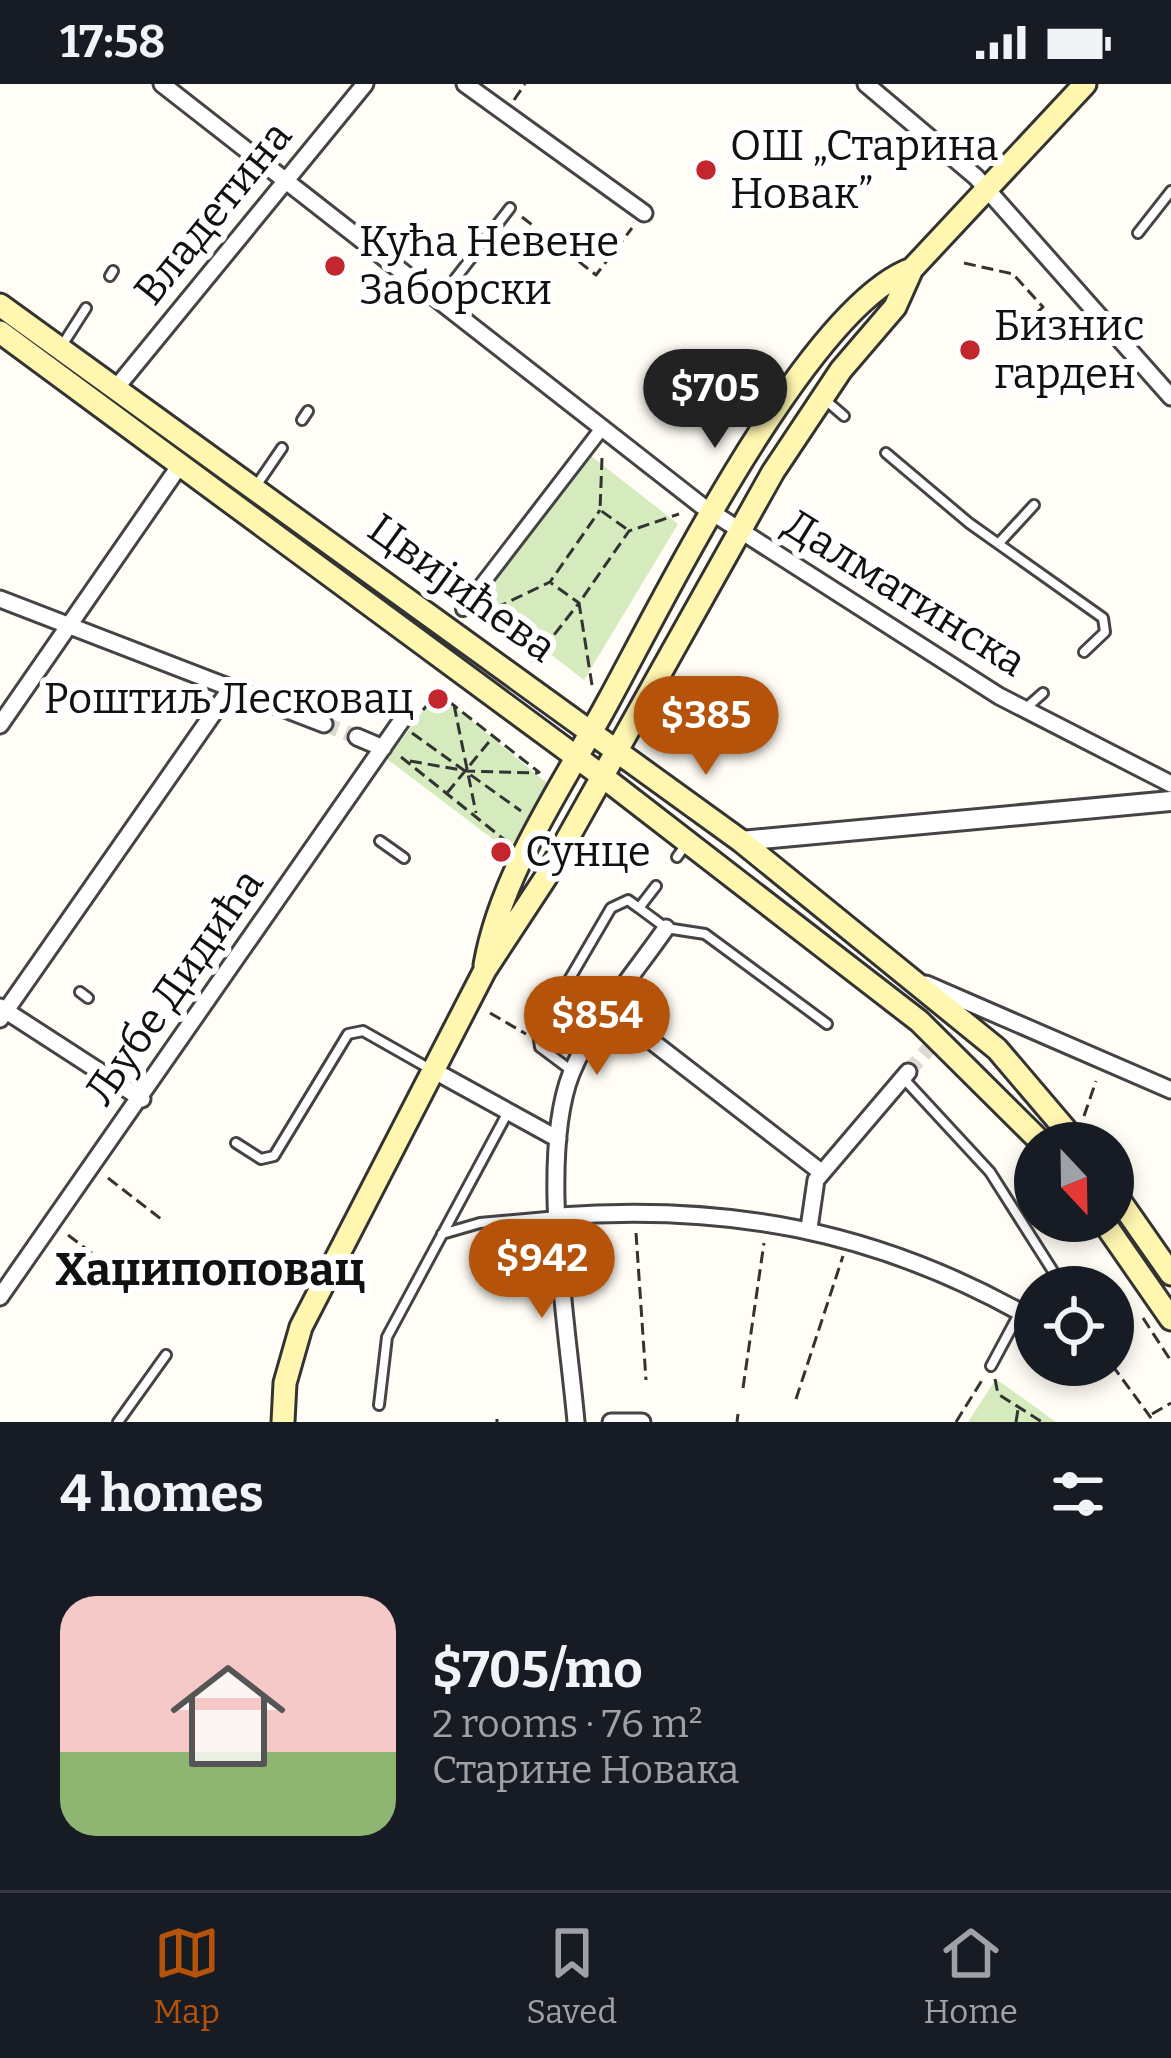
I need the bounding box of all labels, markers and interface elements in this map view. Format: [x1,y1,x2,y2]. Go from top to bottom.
text: 17:58 [60,15,165,69]
street label: Владетина [124,111,302,315]
place label: ОШ „Старина Новак” [730,121,998,219]
marker: ОШ „Старина Новак” [693,157,719,183]
place label: Кућа Невене Заборски [359,217,619,315]
marker: Кућа Невене Заборски [322,253,348,279]
place label: Бизнис гарден [994,301,1145,399]
marker: Бизнис гарден [957,337,983,363]
pin: $705 [644,349,786,451]
text: $705 [670,365,760,411]
street label: Далматинска [775,499,1035,687]
street label: Цвијићева [359,503,565,673]
place label: Роштиљ Лесковац [44,674,414,724]
pin: $385 [635,676,777,778]
marker: Роштиљ Лесковац [425,686,451,712]
text: $385 [661,692,751,738]
place label: Сунце [525,827,651,877]
marker: Сунце [488,839,514,865]
street label: Љубе Дидића [74,860,274,1114]
pin: $854 [526,976,668,1078]
text: $854 [551,992,643,1038]
north arrow [1014,1122,1134,1242]
map controls [1014,1122,1134,1386]
pin: $942 [471,1219,613,1321]
text: $942 [496,1235,588,1281]
district label: Хаџипоповац [55,1243,365,1297]
button: locate [1014,1266,1134,1386]
icon: filters [1045,1461,1111,1527]
text: 4 homes [60,1463,264,1525]
text: $705/mo [432,1639,643,1701]
icon: home [156,1644,300,1788]
text: 2 rooms · 76 m² [432,1701,703,1747]
text: Старине Новака [432,1747,739,1793]
tab: Map [153,1920,220,2032]
tab: Saved [526,1920,617,2032]
tab: Home [924,1920,1018,2032]

